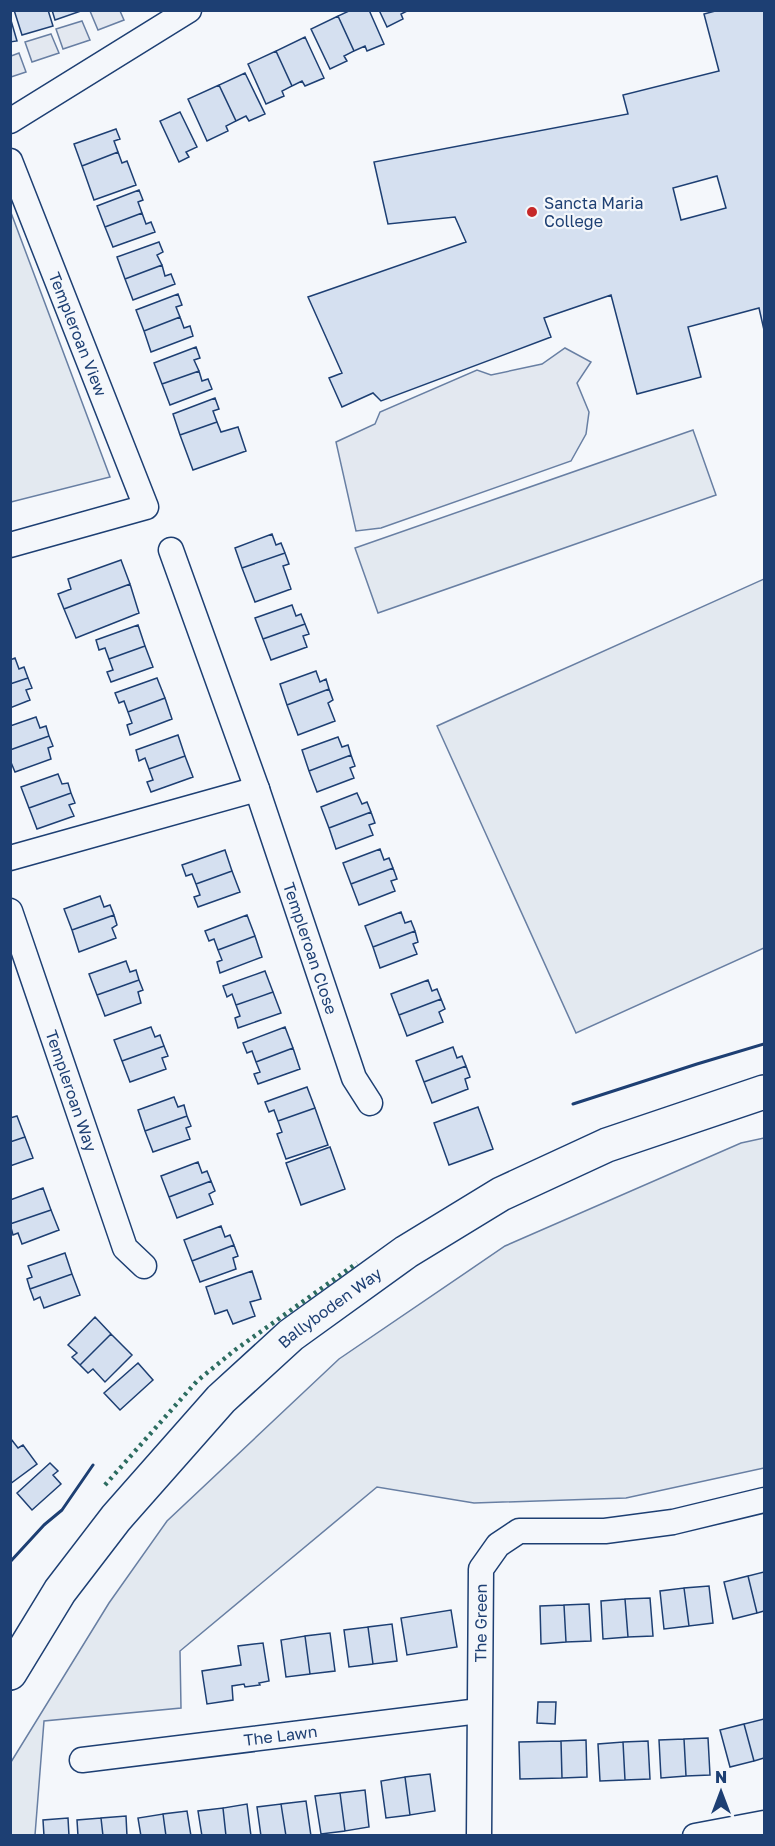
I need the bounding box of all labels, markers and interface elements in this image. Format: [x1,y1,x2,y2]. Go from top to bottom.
place label: Sancta Maria College [544,193,644,231]
marker: Sancta Maria College [525,205,539,219]
street label: Templeroan View [45,269,111,399]
street label: Templeroan Close [279,880,342,1017]
street label: Templeroan Way [41,1027,101,1154]
street label: Ballyboden Way [274,1263,385,1352]
street label: The Green [470,1584,491,1663]
street label: The Lawn [243,1721,318,1750]
north arrow [691,1762,751,1822]
text: N [715,1767,727,1787]

